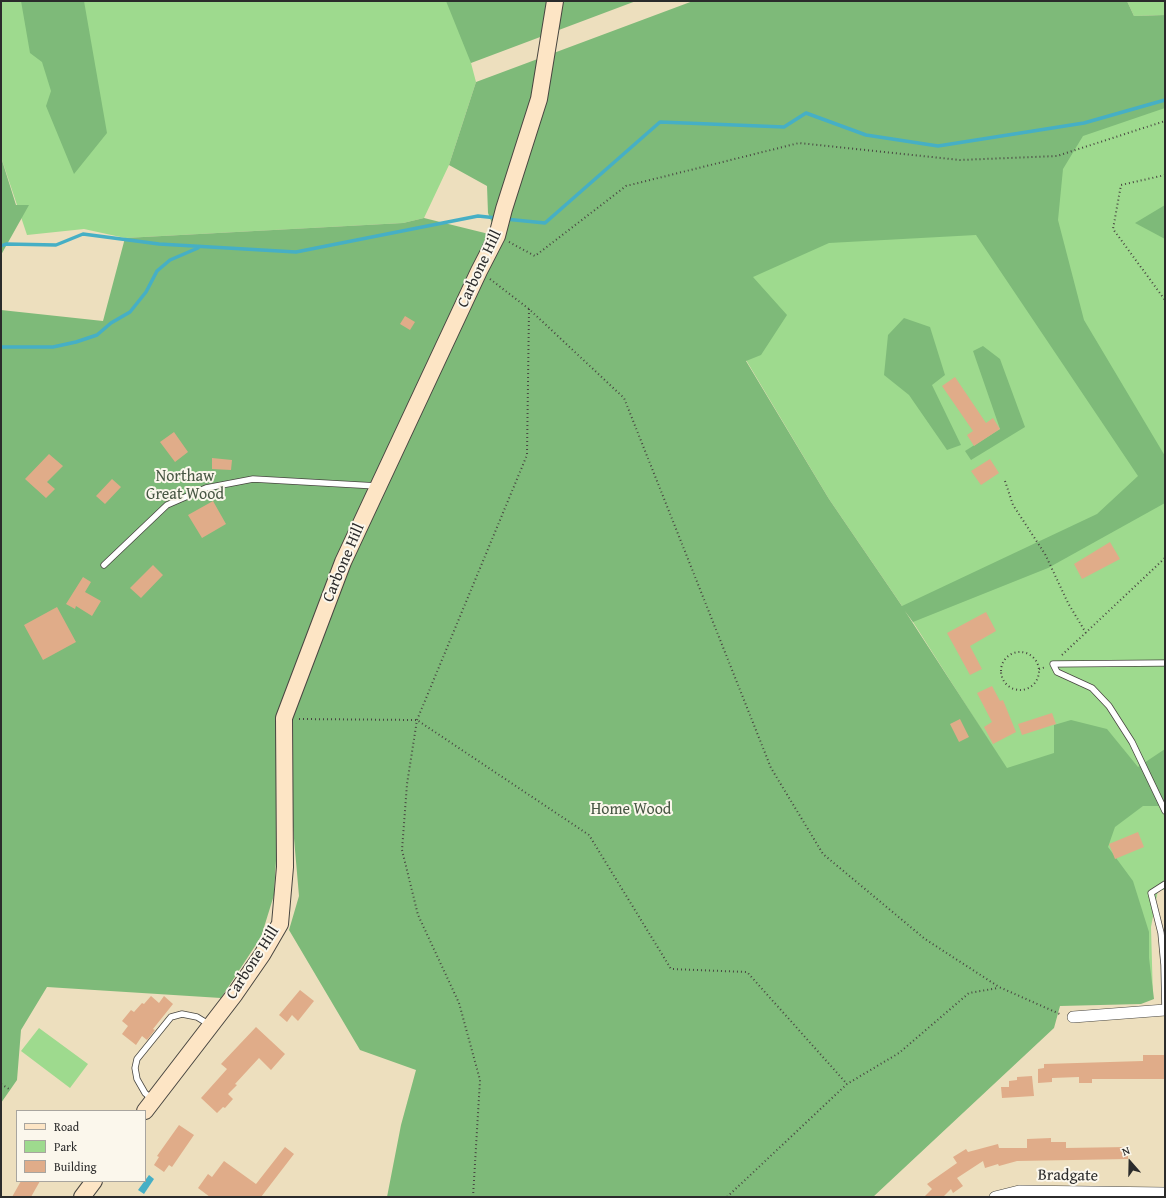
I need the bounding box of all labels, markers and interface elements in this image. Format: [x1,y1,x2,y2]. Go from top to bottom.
street label: Carbone Hill [454,227,506,311]
park label: Northaw Great Wood [146,467,224,505]
street label: Carbone Hill [319,521,369,605]
park label: Home Wood [591,800,671,820]
street label: Carbone Hill [222,923,284,1003]
legend [16,1110,146,1182]
text: Road [54,1118,79,1135]
text: Park [54,1138,77,1155]
north arrow [1110,1142,1150,1182]
text: N [1120,1142,1132,1160]
text: Building [54,1158,97,1175]
street label: Bradgate [1038,1166,1098,1186]

